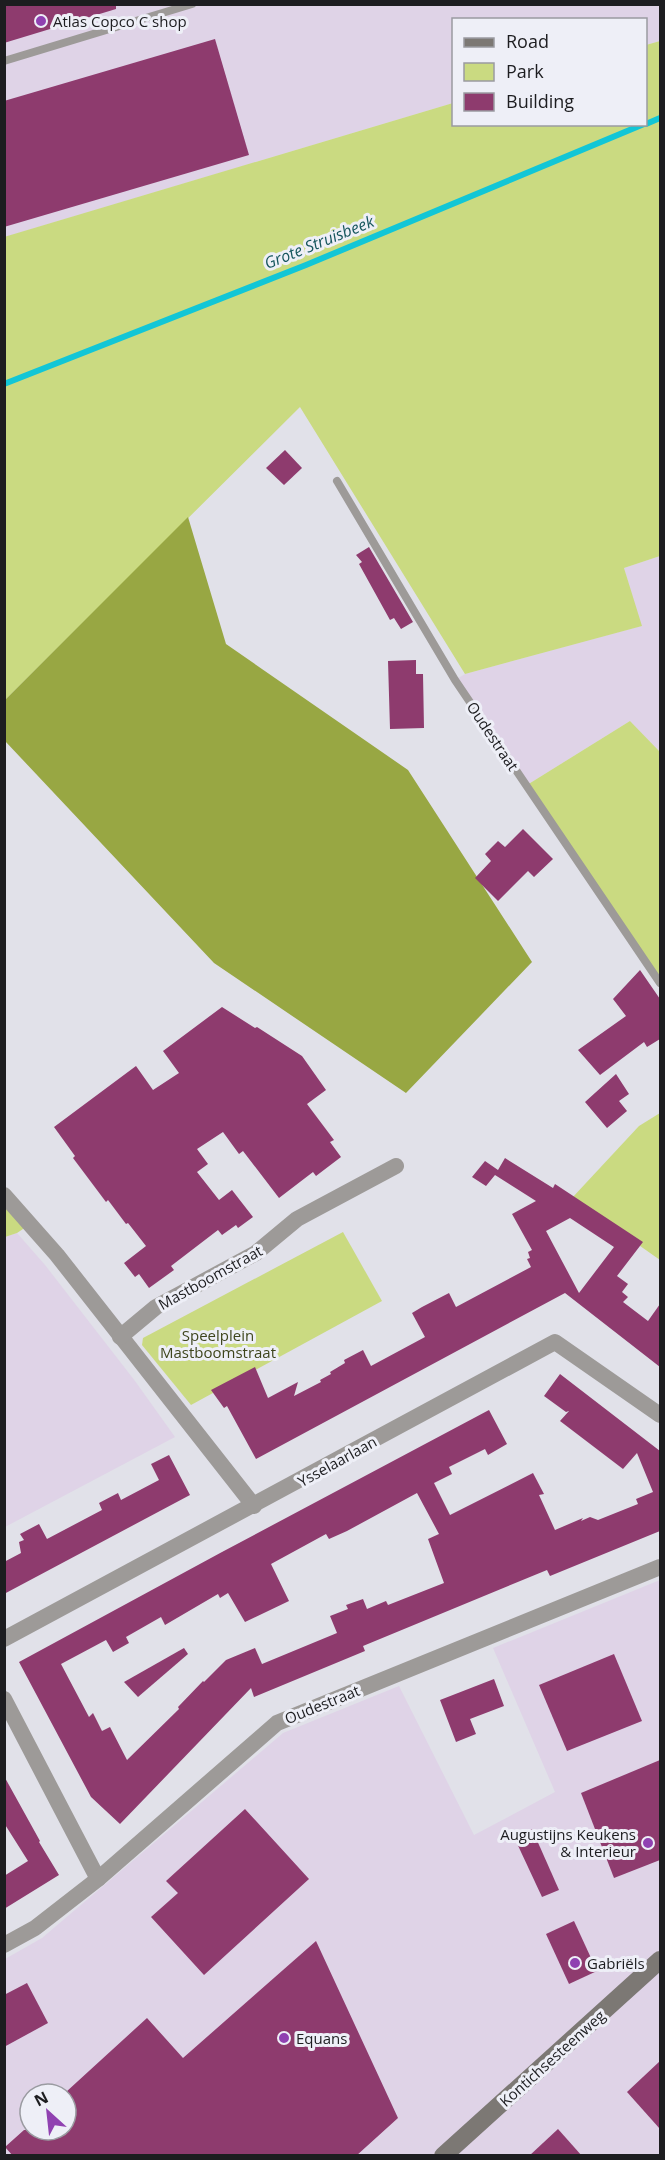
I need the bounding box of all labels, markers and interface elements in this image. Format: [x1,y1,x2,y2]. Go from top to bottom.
place label: Atlas Copco C shop [53,11,187,31]
marker: Atlas Copco C shop [34,14,48,28]
legend [452,18,647,126]
text: Road [506,29,549,53]
text: Park [506,59,544,83]
text: Building [506,89,574,113]
water label: Grote Struisbeek [261,210,378,274]
street label: Oudestraat [463,698,523,774]
street label: Mastboomstraat [154,1240,266,1314]
park label: Speelplein Mastboomstraat [160,1325,276,1362]
street label: Ysselaarlaan [294,1431,380,1491]
street label: Oudestraat [282,1680,362,1728]
place label: Augustijns Keukens & Interieur [500,1824,636,1861]
marker: Augustijns Keukens & Interieur [641,1836,655,1850]
place label: Gabriëls [587,1953,645,1973]
marker: Gabriëls [568,1956,582,1970]
street label: Kontichsesteenweg [495,2005,609,2111]
place label: Equans [296,2028,347,2048]
marker: Equans [277,2031,291,2045]
north arrow [18,2082,78,2142]
text: N [30,2086,52,2111]

